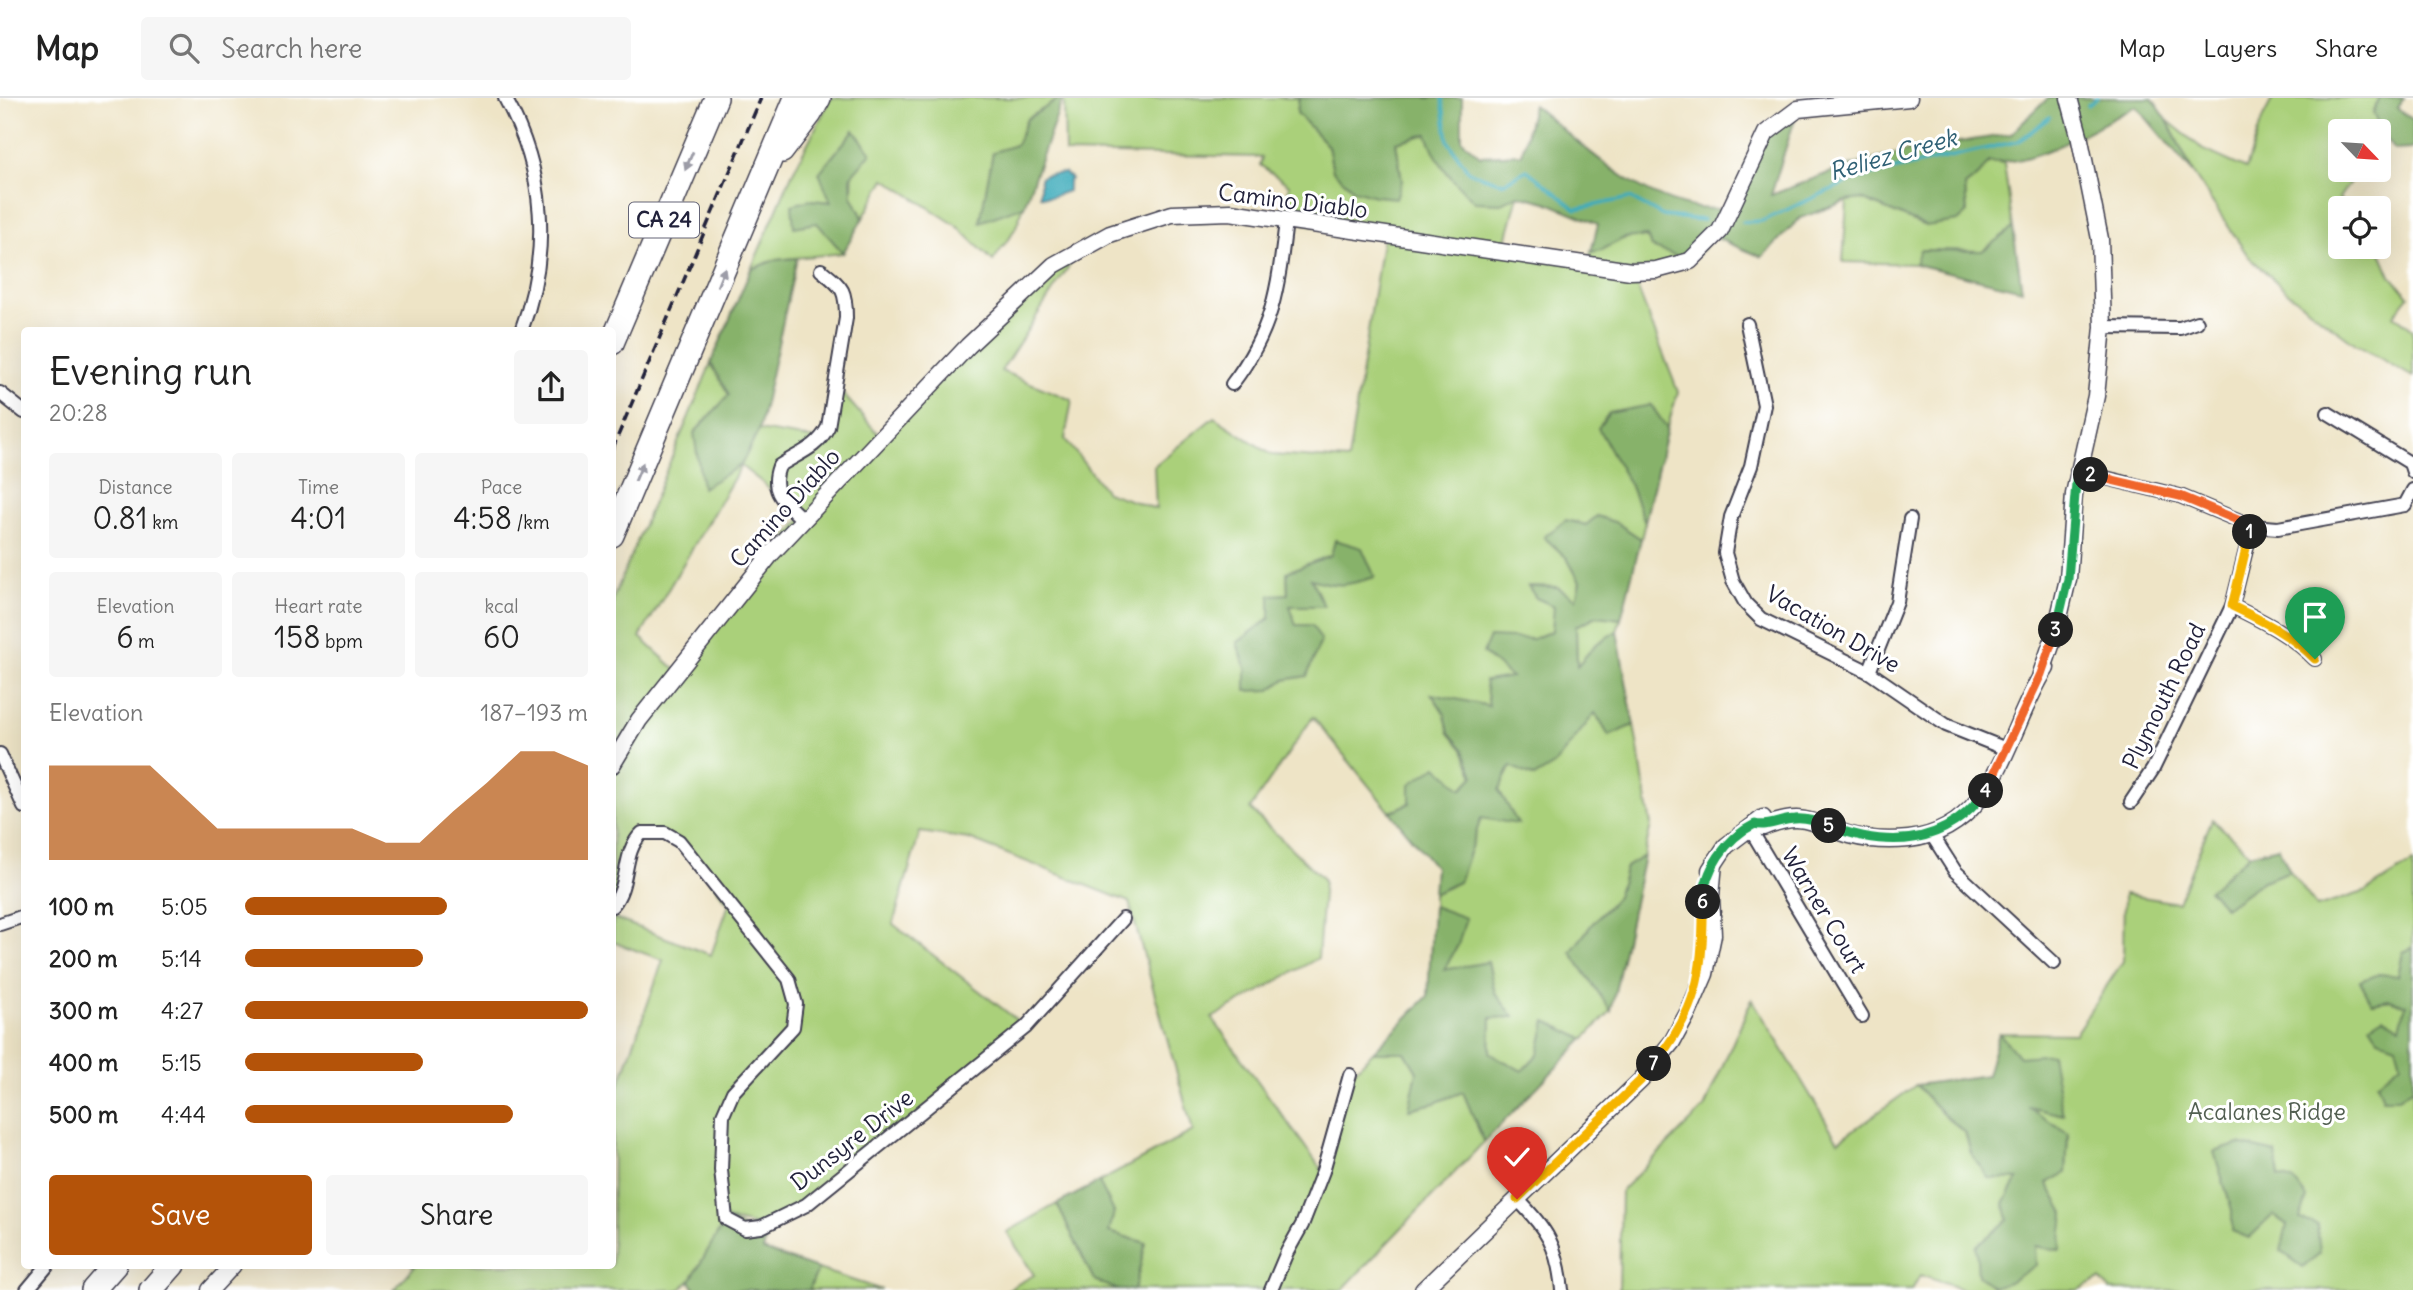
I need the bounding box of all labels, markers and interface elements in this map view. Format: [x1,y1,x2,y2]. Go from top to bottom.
search box [141,17,631,80]
text: Map [35,27,99,69]
icon: search [165,29,203,67]
text: Search here [221,32,362,65]
text: Map [2119,33,2165,63]
text: Layers [2203,33,2277,63]
text: Share [2315,33,2378,63]
north arrow [2328,119,2390,182]
map controls [2328,119,2391,259]
water label: Reliez Creek [1825,121,1962,187]
one-way arrow [684,151,695,172]
street label: Camino Diablo [1217,177,1370,224]
button: locate [2328,196,2391,259]
road number: CA 24 [629,202,699,238]
one-way arrow [715,267,727,287]
text: Evening run [49,348,252,395]
button: share [514,350,588,424]
text: 20:28 [49,398,108,427]
street label: Camino Diablo [724,442,846,573]
pin: 2 [2074,458,2108,492]
one-way arrow [633,462,645,482]
text: 2 [2085,462,2096,486]
text: Distance [98,475,173,499]
text: Time [298,475,339,499]
text: Pace [481,475,522,499]
text: 0.81 [92,499,148,537]
text: 4:01 [291,499,346,537]
text: 4:58 [453,499,512,537]
text: km [148,510,179,534]
text: /km [512,510,550,534]
pin: 1 [2232,514,2268,550]
text: 1 [2246,519,2253,543]
street label: Vacation Drive [1761,578,1906,679]
pin [2285,587,2345,659]
text: Elevation [97,594,174,618]
text: Heart rate [274,594,363,618]
text: kcal [484,594,519,618]
icon: arrive [2296,598,2334,636]
pin: 3 [2038,612,2074,648]
text: 3 [2050,617,2061,641]
text: 6 [116,618,134,656]
text: 158 [274,618,320,656]
text: 60 [483,618,520,656]
street label: Plymouth Road [2116,618,2211,774]
text: m [134,629,155,653]
text: bpm [320,629,363,653]
text: Elevation [49,698,143,727]
text: 187–193 m [480,698,588,727]
pin: 4 [1968,774,2004,808]
text: 4 [1980,778,1991,802]
pin: 5 [1812,808,1846,844]
text: 5 [1823,813,1834,837]
street label: Warner Court [1776,842,1873,978]
pin: 6 [1686,884,1720,920]
text: 6 [1697,889,1708,913]
text: 100 m [49,892,114,921]
text: 5:05 [161,892,208,921]
text: 200 m [49,944,118,973]
text: 5:14 [161,944,202,973]
text: 300 m [49,996,118,1025]
text: 4:27 [161,996,203,1025]
pin: 7 [1636,1046,1672,1082]
text: 400 m [49,1048,118,1077]
text: 5:15 [161,1048,202,1077]
text: 7 [1649,1051,1658,1075]
street label: Dunsyre Drive [785,1083,919,1196]
park label: Acalanes Ridge [2188,1097,2346,1126]
text: 500 m [49,1100,118,1129]
text: 4:44 [161,1100,206,1129]
pin [1487,1127,1547,1199]
icon: check [1498,1138,1536,1176]
button: Save [49,1175,312,1255]
button: Share [326,1175,588,1255]

